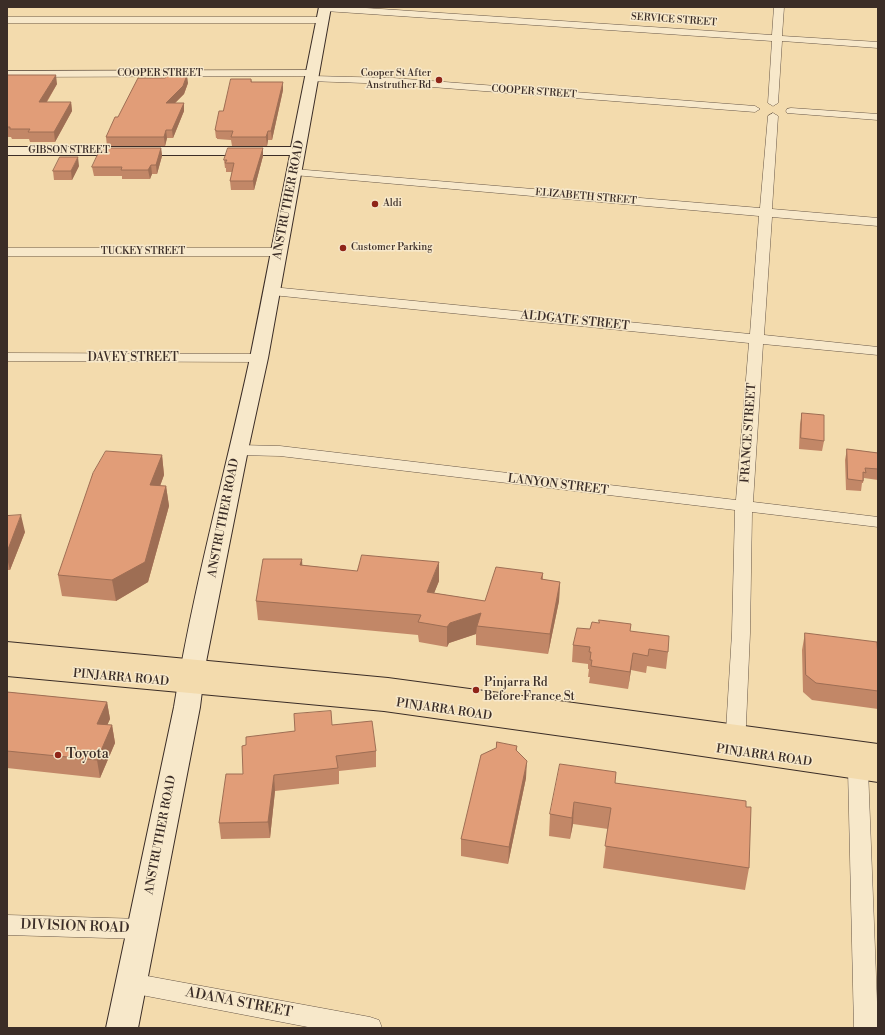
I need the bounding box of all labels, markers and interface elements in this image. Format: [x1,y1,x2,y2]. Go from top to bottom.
street label: SERVICE STREET [631,11,717,29]
street label: COOPER STREET [117,68,203,80]
place label: Cooper St After Anstruther Rd [361,68,431,92]
marker: Cooper St After Anstruther Rd [434,75,444,85]
street label: COOPER STREET [491,83,577,101]
street label: ANSTRUTHER ROAD [270,139,308,261]
street label: GIBSON STREET [28,145,110,157]
street label: ELIZABETH STREET [535,187,637,207]
place label: Aldi [383,198,402,210]
marker: Aldi [370,199,380,209]
place label: Customer Parking [351,242,432,254]
marker: Customer Parking [338,243,348,253]
street label: TUCKEY STREET [101,246,185,258]
street label: ALDGATE STREET [520,308,630,334]
street label: DAVEY STREET [87,351,179,365]
street label: FRANCE STREET [738,382,760,484]
street label: ANSTRUTHER ROAD [205,457,243,579]
street label: LANYON STREET [507,472,609,498]
street label: PINJARRA ROAD [72,667,170,689]
place label: Pinjarra Rd Before France St [484,676,575,704]
marker: Pinjarra Rd Before France St [471,685,481,695]
street label: PINJARRA ROAD [395,696,493,724]
street label: PINJARRA ROAD [715,742,813,770]
place label: Toyota [66,747,109,763]
marker: Toyota [53,750,63,760]
street label: ANSTRUTHER ROAD [142,774,180,896]
street label: DIVISION ROAD [20,917,130,937]
street label: ADANA STREET [184,984,294,1022]

